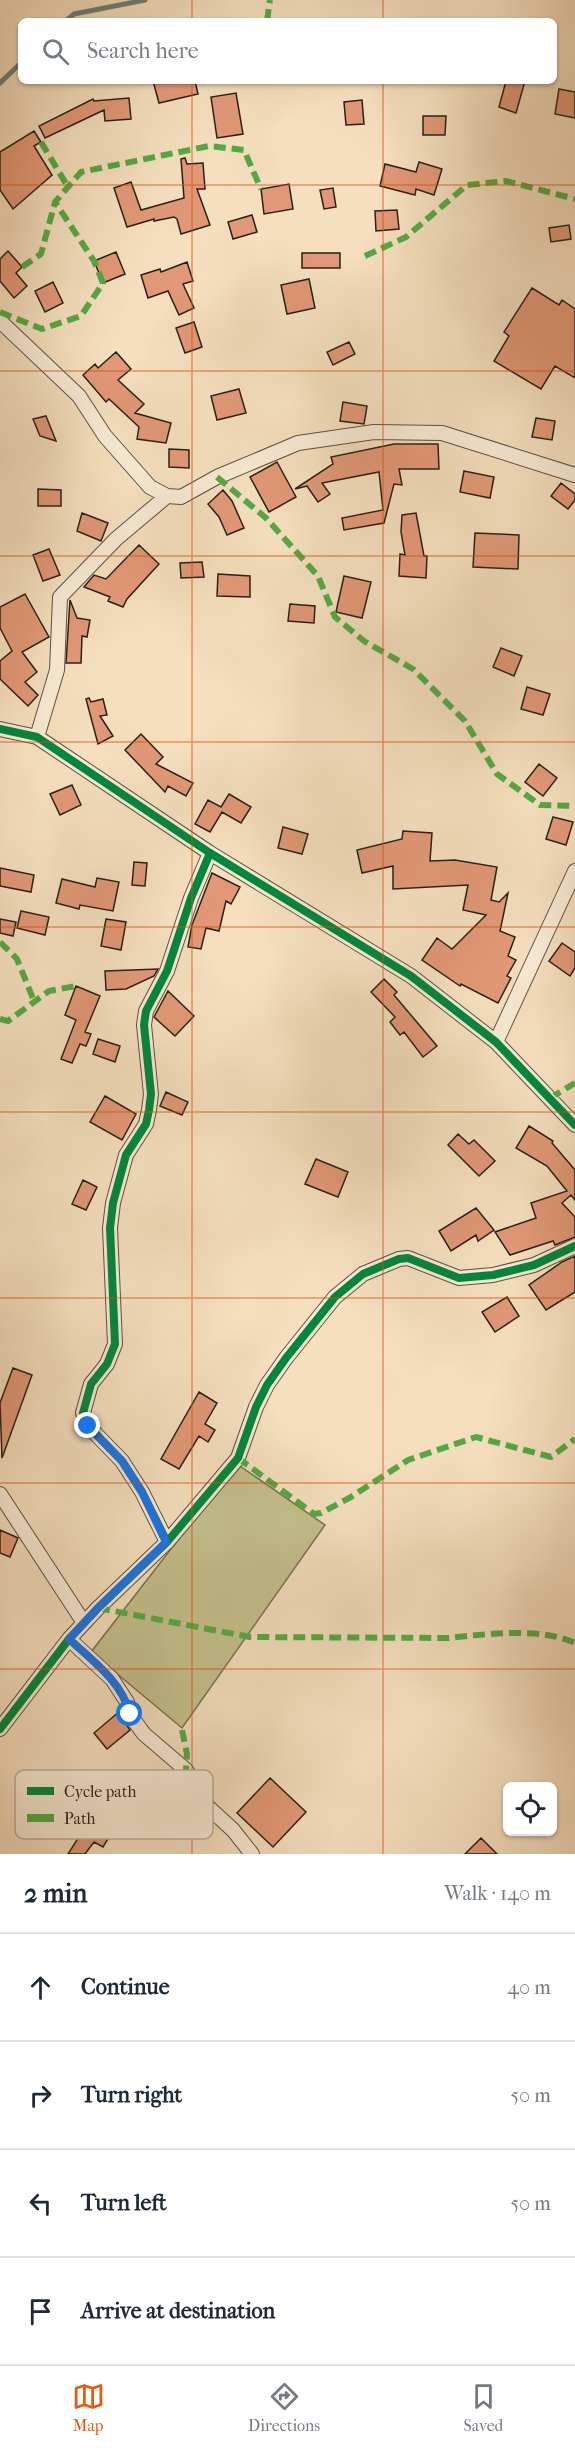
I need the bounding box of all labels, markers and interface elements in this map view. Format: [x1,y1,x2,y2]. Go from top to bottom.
search box [18,18,557,84]
icon: search [39,35,72,68]
text: Search here [87,38,199,64]
route end [74,1412,100,1438]
route start [116,1700,142,1726]
legend [15,1770,213,1839]
text: Cycle path [64,1782,136,1801]
map controls [503,1782,557,1836]
button: locate [503,1782,557,1836]
text: Path [64,1809,96,1828]
text: 2 min [24,1878,87,1909]
text: Walk · 140 m [444,1882,551,1905]
icon: ahead [24,1971,57,2004]
text: Continue [81,1974,170,2000]
text: 40 m [507,1976,551,1999]
icon: right [24,2079,57,2112]
text: Turn right [81,2082,182,2108]
text: 50 m [510,2084,551,2107]
icon: left [24,2187,57,2220]
text: Turn left [81,2190,167,2216]
text: 50 m [510,2192,551,2215]
icon: arrive [24,2295,57,2328]
text: Arrive at destination [81,2298,275,2324]
tab: Map [72,2380,105,2435]
tab: Directions [248,2380,320,2435]
tab: Saved [464,2380,503,2435]

